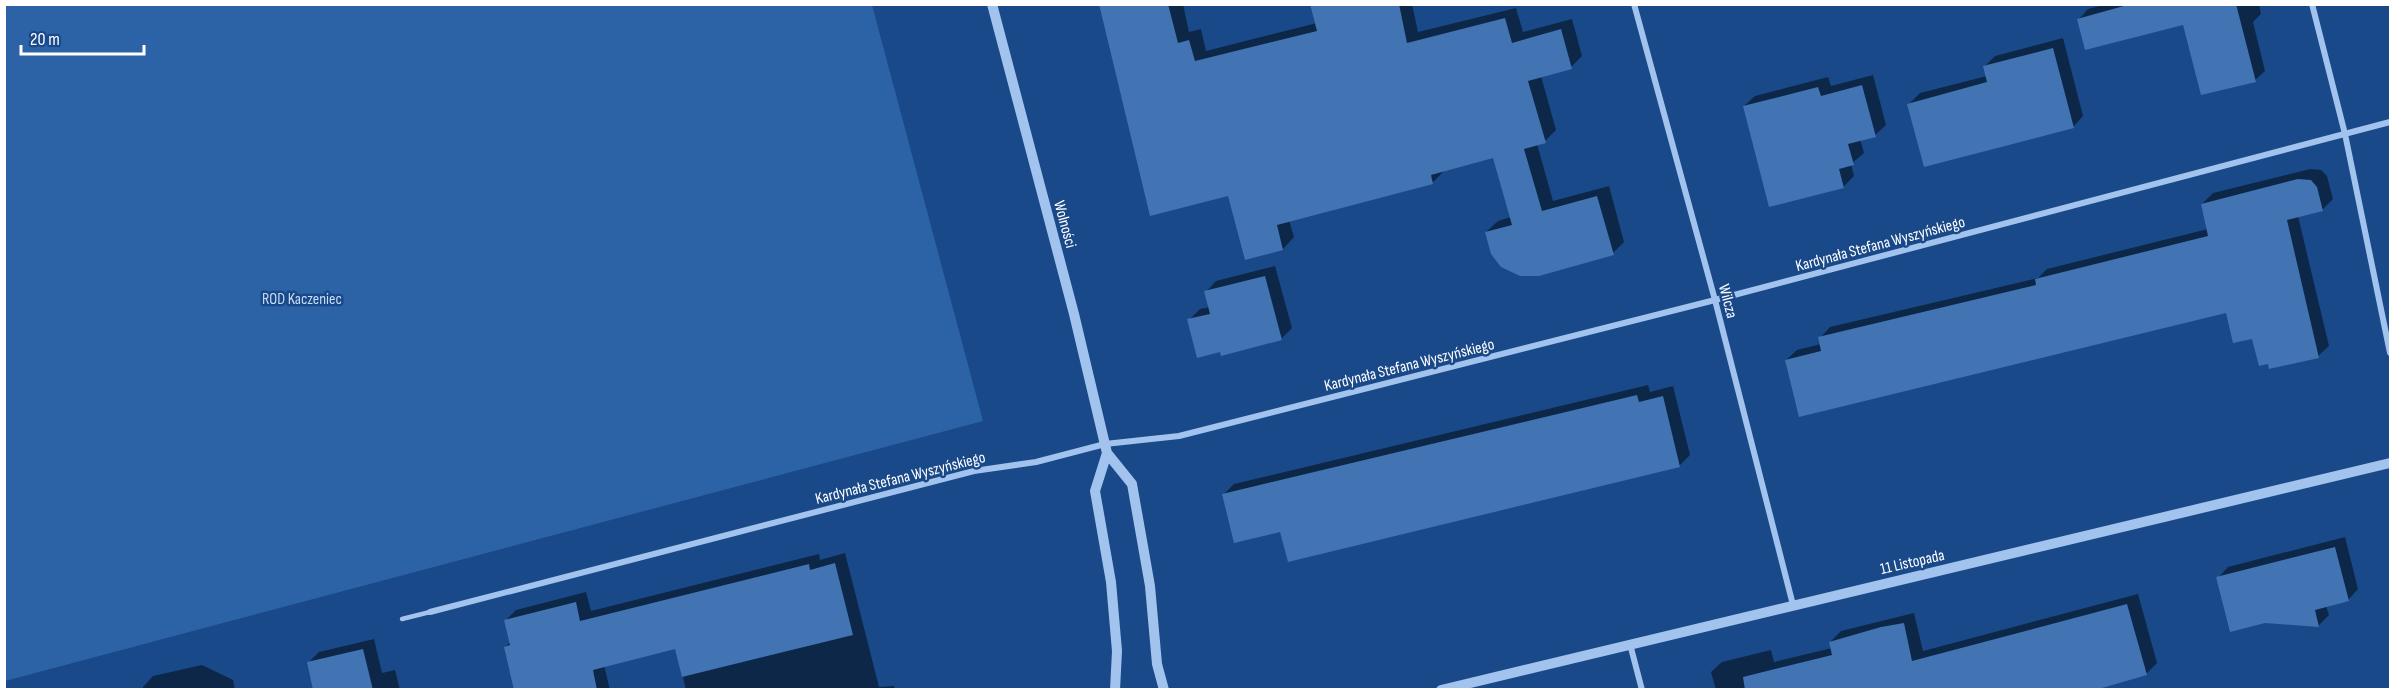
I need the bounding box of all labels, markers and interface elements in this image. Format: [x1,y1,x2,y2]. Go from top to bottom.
scale bar [21,18,144,56]
text: 20 m [30,29,60,50]
street label: Wolności [1049,199,1080,250]
street label: Kardynała Stefana Wyszyńskiego [1794,213,1967,276]
street label: Wilcza [1714,282,1741,321]
park label: ROD Kaczeniec [262,290,342,309]
street label: Kardynała Stefana Wyszyńskiego [1322,335,1496,396]
street label: Kardynała Stefana Wyszyńskiego [813,448,987,509]
street label: 11 Listopada [1878,546,1946,579]

